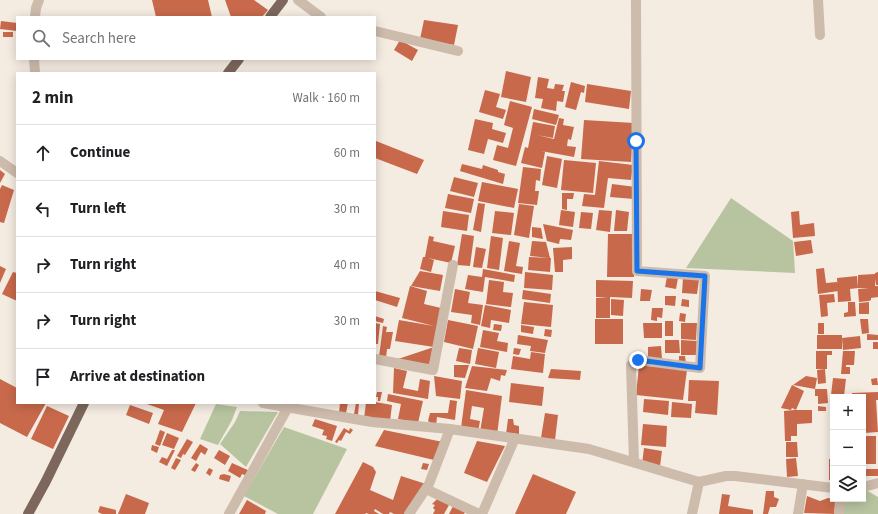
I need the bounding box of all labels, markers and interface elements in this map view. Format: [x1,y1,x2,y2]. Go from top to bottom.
search box [16,16,376,60]
icon: search [30,27,52,49]
text: Search here [62,28,136,49]
text: 2 min [32,86,73,110]
text: Walk · 160 m [292,89,360,107]
route start [627,132,645,150]
icon: ahead [32,142,54,164]
text: Continue [70,142,130,163]
text: 60 m [334,144,360,162]
icon: left [32,198,54,220]
text: Turn left [70,198,126,219]
text: 30 m [334,200,360,218]
icon: right [32,254,54,276]
text: Turn right [70,254,136,275]
text: 40 m [334,256,360,274]
icon: right [32,310,54,332]
text: Turn right [70,310,136,331]
text: 30 m [334,312,360,330]
route end [629,351,647,369]
icon: arrive [32,366,54,388]
text: Arrive at destination [70,366,205,387]
map controls [830,394,866,502]
button: + [830,394,866,430]
button: − [830,430,866,466]
button: layers [830,466,866,502]

